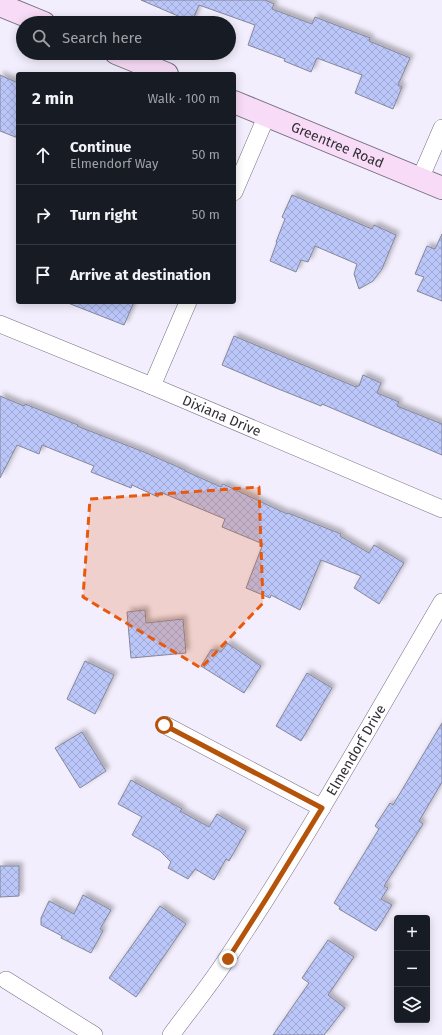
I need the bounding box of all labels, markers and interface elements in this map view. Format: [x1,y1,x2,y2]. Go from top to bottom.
search box [16,16,236,60]
icon: search [30,27,52,49]
text: Search here [62,29,142,47]
text: 2 min [32,88,74,109]
text: Walk · 100 m [148,91,220,106]
street label: Greentree Road [289,118,386,172]
text: Continue [70,138,131,156]
icon: ahead [32,144,54,166]
text: 50 m [192,147,220,162]
text: Elmendorf Way [70,156,158,171]
icon: right [32,204,54,226]
text: Turn right [70,206,137,224]
text: 50 m [192,207,220,222]
icon: arrive [32,264,54,286]
text: Arrive at destination [70,266,211,284]
street label: Dixiana Drive [180,391,264,440]
street label: Elmendorf Drive [323,701,389,799]
route start [155,716,173,734]
map controls [394,915,430,1023]
button: + [394,915,430,951]
route end [219,950,237,968]
button: − [394,951,430,987]
button: layers [394,987,430,1023]

